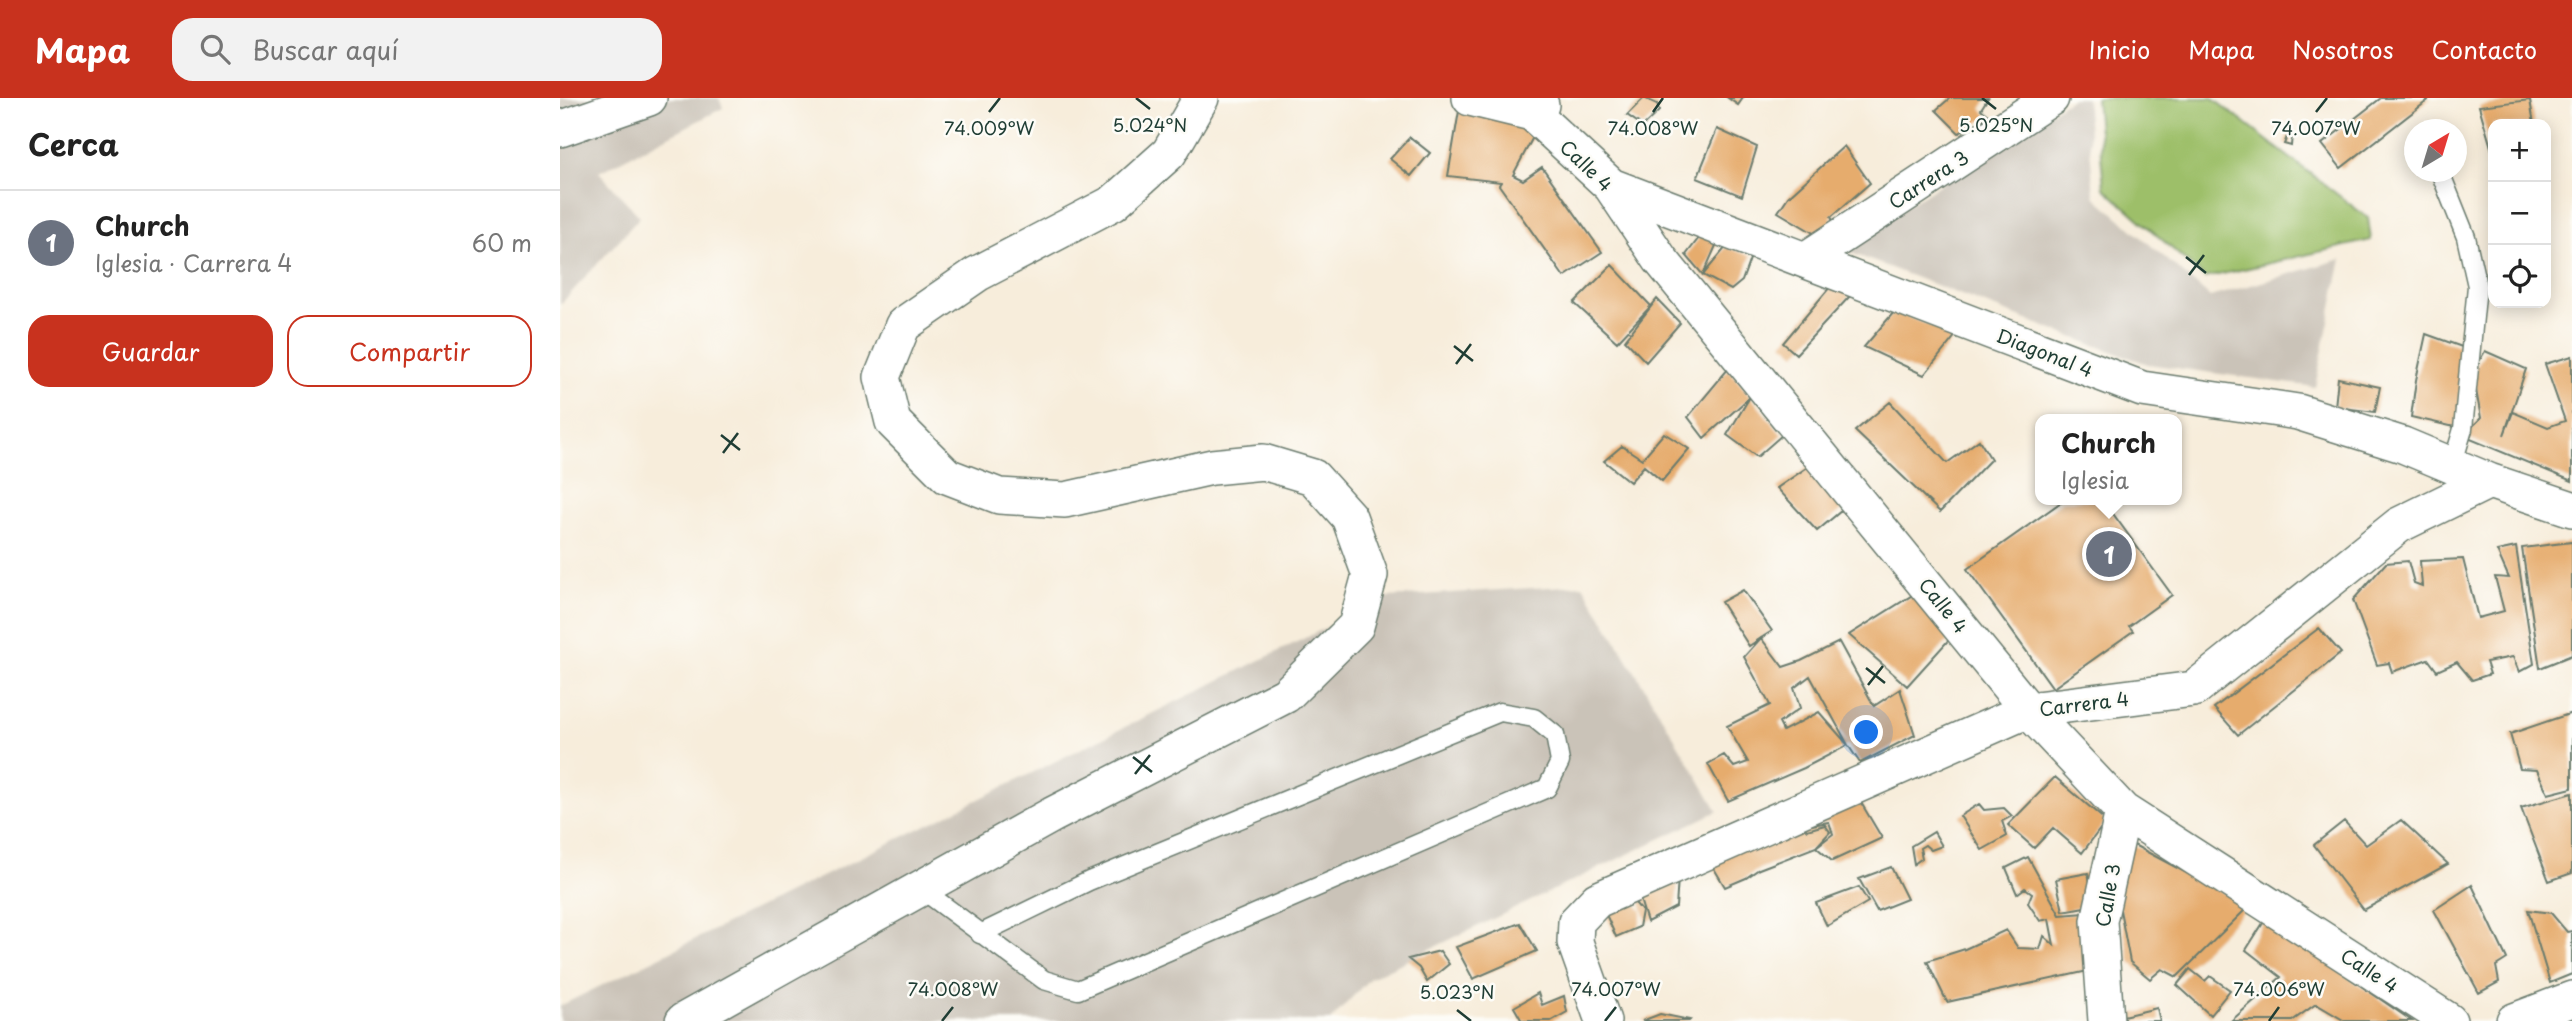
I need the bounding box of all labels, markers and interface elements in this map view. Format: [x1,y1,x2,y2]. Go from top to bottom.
search box [172,18,662,81]
text: Mapa [35,24,130,74]
icon: search [196,30,234,68]
text: Buscar aquí [252,30,398,69]
text: Inicio [2089,31,2150,67]
text: Mapa [2188,31,2254,67]
text: Nosotros [2292,31,2394,67]
text: Contacto [2432,31,2537,67]
text: 5.024°N [1113,111,1187,138]
text: 5.025°N [1959,111,2033,138]
text: 74.009°W [944,114,1035,141]
text: 74.008°W [1608,114,1699,141]
text: 74.007°W [2271,114,2361,141]
north arrow [2404,119,2467,182]
map controls [2488,119,2551,308]
button: + [2488,119,2551,182]
text: Cerca [28,121,119,166]
street label: Calle 4 [1554,133,1620,197]
street label: Carrera 3 [1883,143,1973,215]
button: − [2488,182,2551,245]
text: Church [95,206,190,245]
text: 1 [46,225,57,260]
text: 60 m [472,225,532,260]
text: Iglesia · Carrera 4 [95,245,293,280]
button: locate [2488,245,2551,308]
button: Guardar [28,315,273,387]
button: Compartir [287,315,532,387]
street label: Diagonal 4 [1993,321,2097,383]
popup [2035,414,2182,505]
text: Church [2061,423,2156,462]
text: Iglesia [2061,462,2129,497]
pin: 1 [2086,528,2132,580]
street label: Calle 4 [1913,571,1975,639]
street label: Carrera 4 [2038,684,2130,722]
your location [1849,715,1883,749]
street label: Calle 3 [2088,861,2126,929]
street label: Calle 4 [2335,941,2405,999]
text: 74.008°W [908,975,999,1002]
text: 74.007°W [1571,975,1661,1002]
text: 74.006°W [2233,975,2325,1002]
text: 5.023°N [1419,978,1495,1005]

